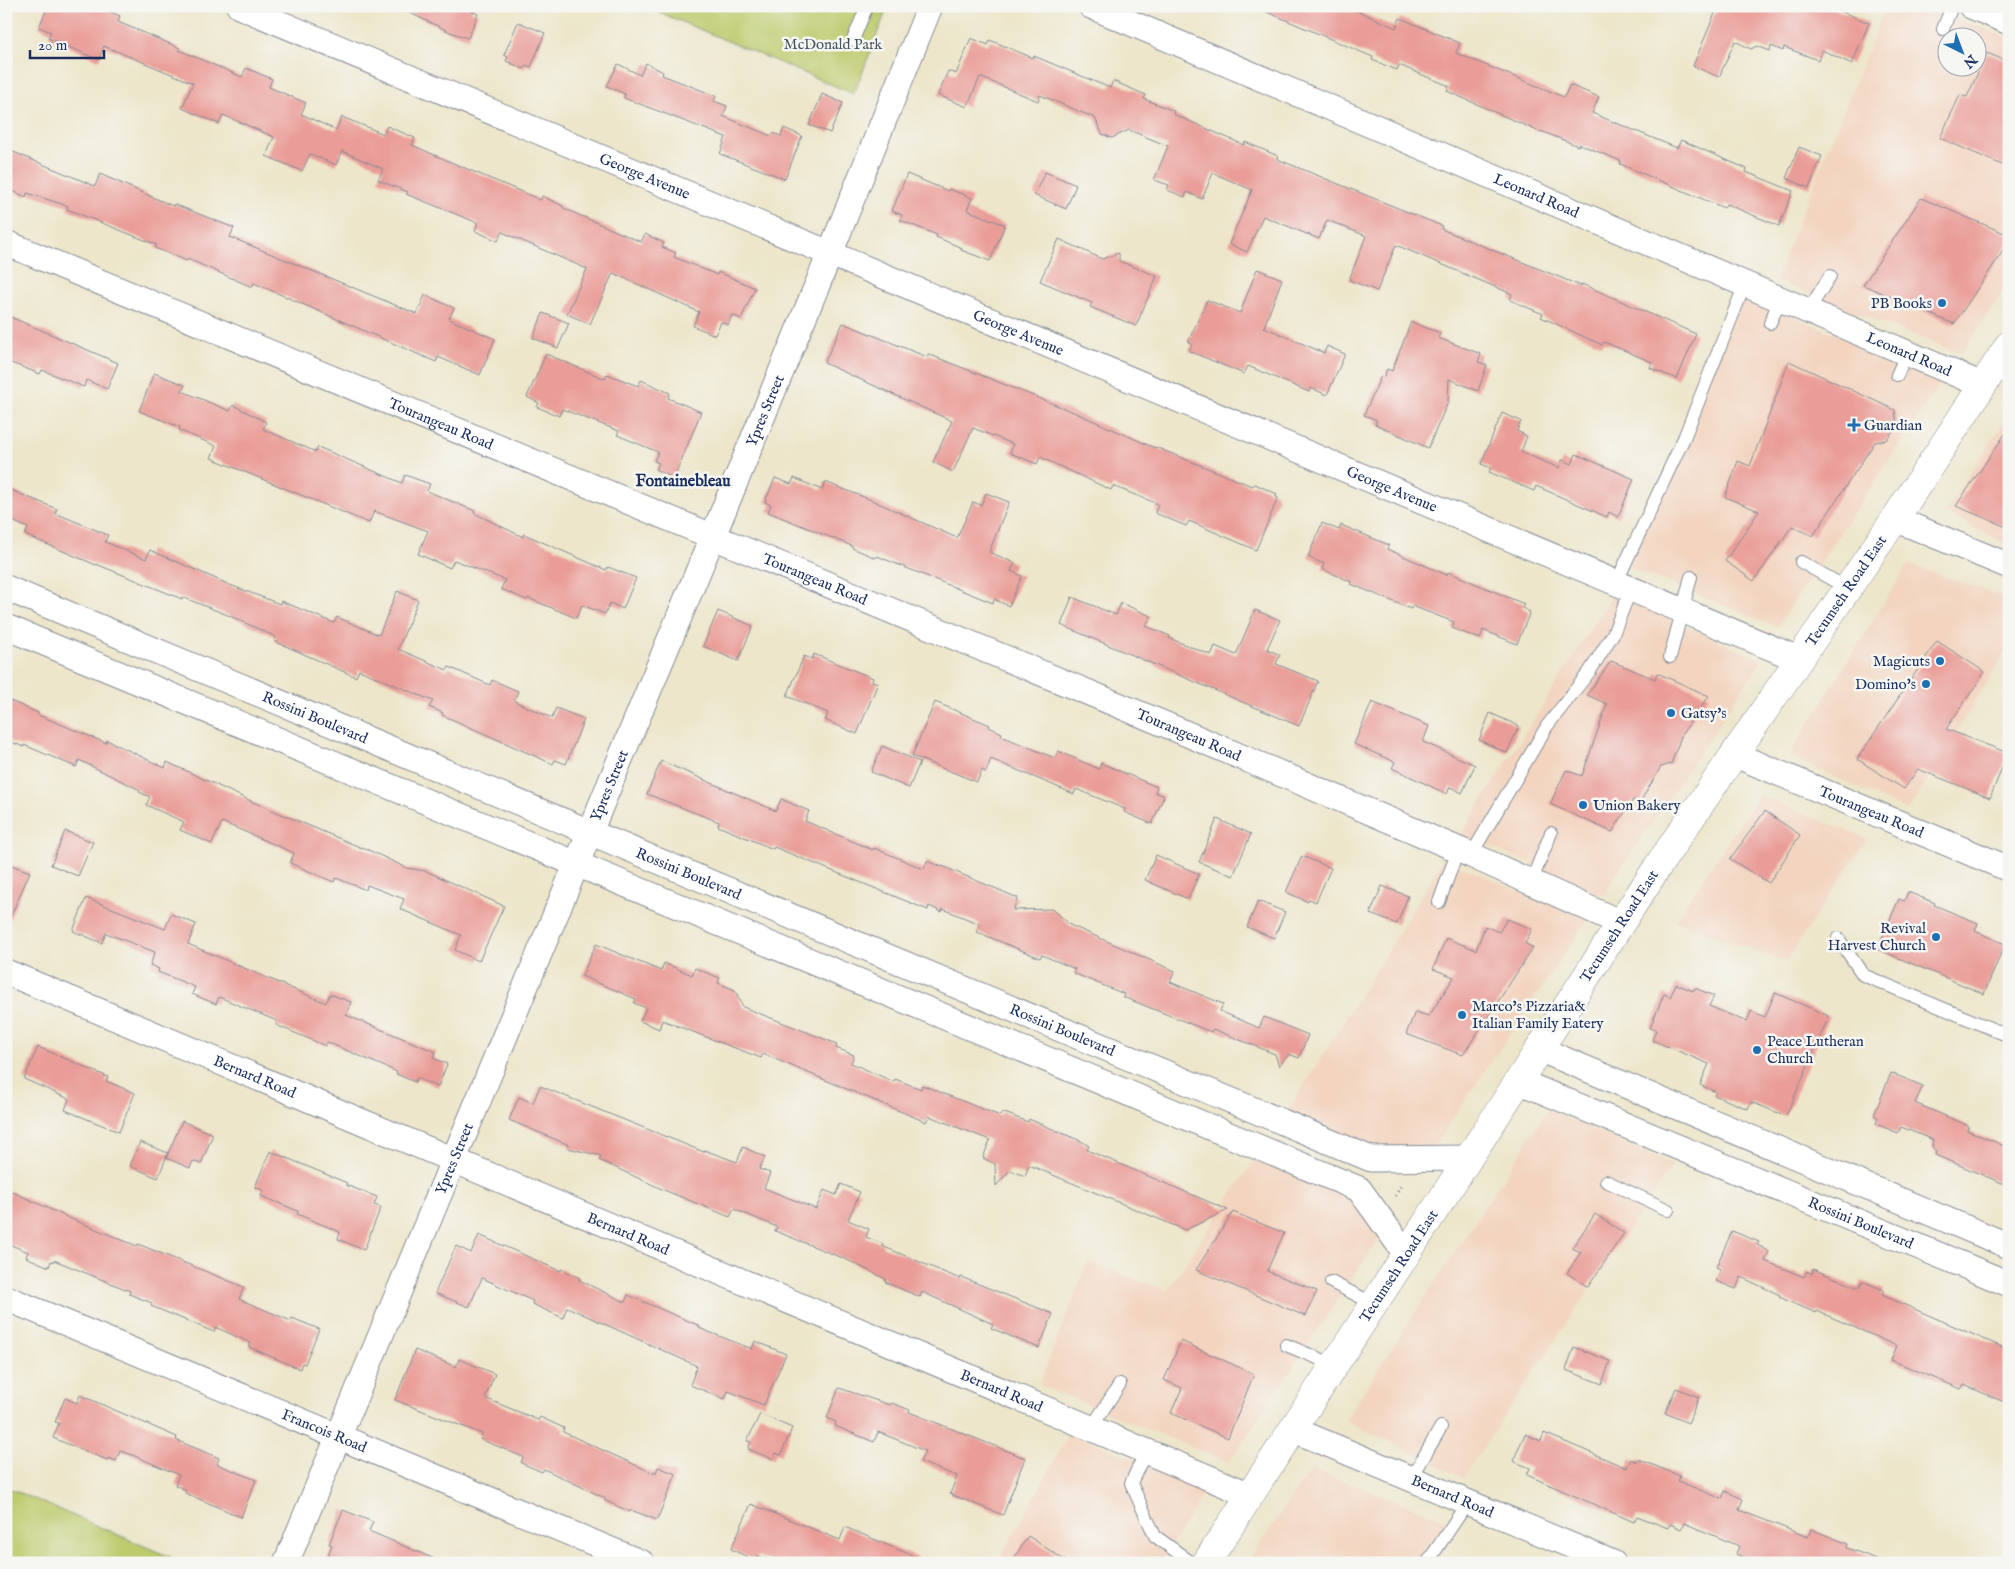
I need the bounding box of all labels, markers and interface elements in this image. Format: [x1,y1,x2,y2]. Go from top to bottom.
scale bar [30,28,104,60]
north arrow [1938,28,1988,78]
park label: McDonald Park [784,35,883,54]
text: 20 m [38,36,68,55]
text: N [1960,50,1981,72]
street label: George Avenue [597,149,693,203]
street label: Leonard Road [1491,169,1583,222]
place label: PB Books [1871,294,1932,313]
marker: PB Books [1936,297,1948,309]
street label: George Avenue [970,305,1067,360]
street label: Leonard Road [1864,327,1956,381]
street label: Ypres Street [742,372,788,449]
street label: Tourangeau Road [386,393,497,454]
place label: Guardian [1864,416,1922,435]
marker: Guardian [1848,419,1860,431]
street label: George Avenue [1344,461,1440,516]
district label: Fontainebleau [636,472,731,492]
street label: Tecumseh Road East [1801,532,1891,650]
street label: Tourangeau Road [760,549,871,610]
place label: Magicuts [1873,652,1930,671]
marker: Magicuts [1934,655,1946,667]
place label: Domino's [1855,675,1916,694]
marker: Domino's [1920,678,1932,690]
street label: Rossini Boulevard [259,687,372,748]
street label: Tourangeau Road [1134,704,1245,766]
place label: Gatsy's [1681,704,1727,723]
marker: Gatsy's [1665,707,1677,719]
street label: Ypres Street [586,747,632,824]
street label: Tourangeau Road [1816,781,1928,842]
place label: Union Bakery [1593,796,1681,815]
marker: Union Bakery [1577,799,1589,811]
street label: Rossini Boulevard [633,843,745,904]
street label: Tecumseh Road East [1576,866,1662,986]
place label: Revival Harvest Church [1828,919,1927,955]
marker: Revival Harvest Church [1930,931,1942,943]
place label: Marco's Pizzaria& Italian Family Eatery [1472,997,1604,1033]
street label: Rossini Boulevard [1007,999,1119,1061]
marker: Marco's Pizzaria& Italian Family Eatery [1456,1009,1468,1021]
place label: Peace Lutheran Church [1767,1032,1864,1068]
marker: Peace Lutheran Church [1751,1044,1763,1056]
street label: Bernard Road [211,1051,300,1103]
street label: Ypres Street [431,1120,477,1197]
street label: Rossini Boulevard [1805,1192,1917,1253]
street label: Tecumseh Road East [1355,1206,1442,1326]
street label: Bernard Road [584,1208,673,1260]
street label: Bernard Road [958,1365,1047,1417]
street label: Francois Road [279,1405,371,1457]
street label: Bernard Road [1409,1470,1498,1522]

